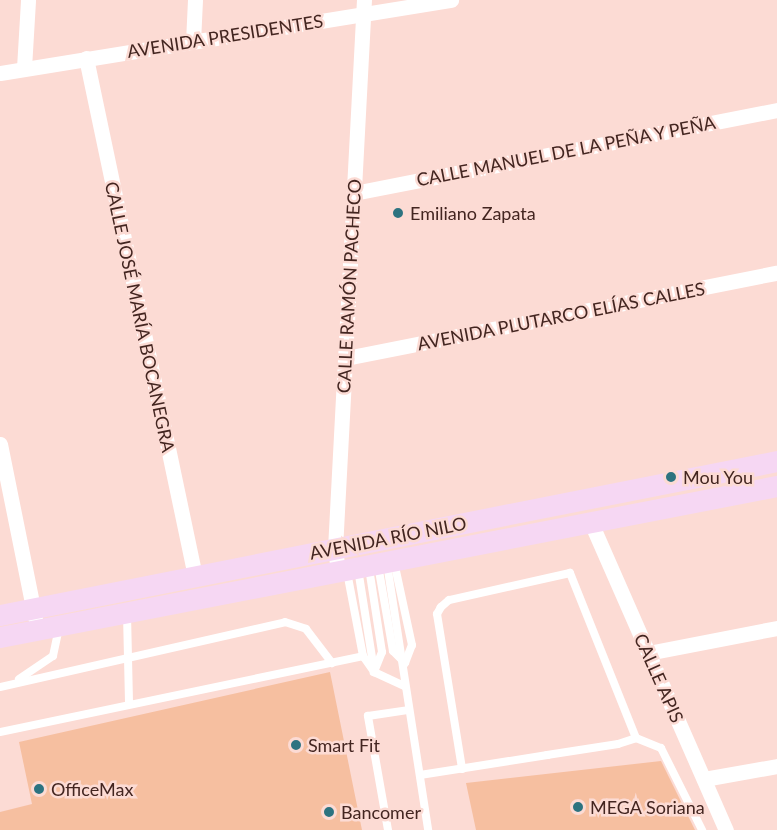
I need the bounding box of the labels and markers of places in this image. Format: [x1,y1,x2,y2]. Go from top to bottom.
place label: Emiliano Zapata [410,202,536,224]
marker: Emiliano Zapata [391,206,405,220]
place label: Mou You [683,466,754,488]
marker: Mou You [664,470,678,484]
place label: Smart Fit [308,734,380,756]
marker: Smart Fit [289,738,303,752]
place label: OfficeMax [51,778,133,800]
marker: OfficeMax [32,782,46,796]
place label: MEGA Soriana [590,796,705,818]
marker: MEGA Soriana [571,800,585,814]
place label: Bancomer [341,801,421,823]
marker: Bancomer [322,805,336,819]

